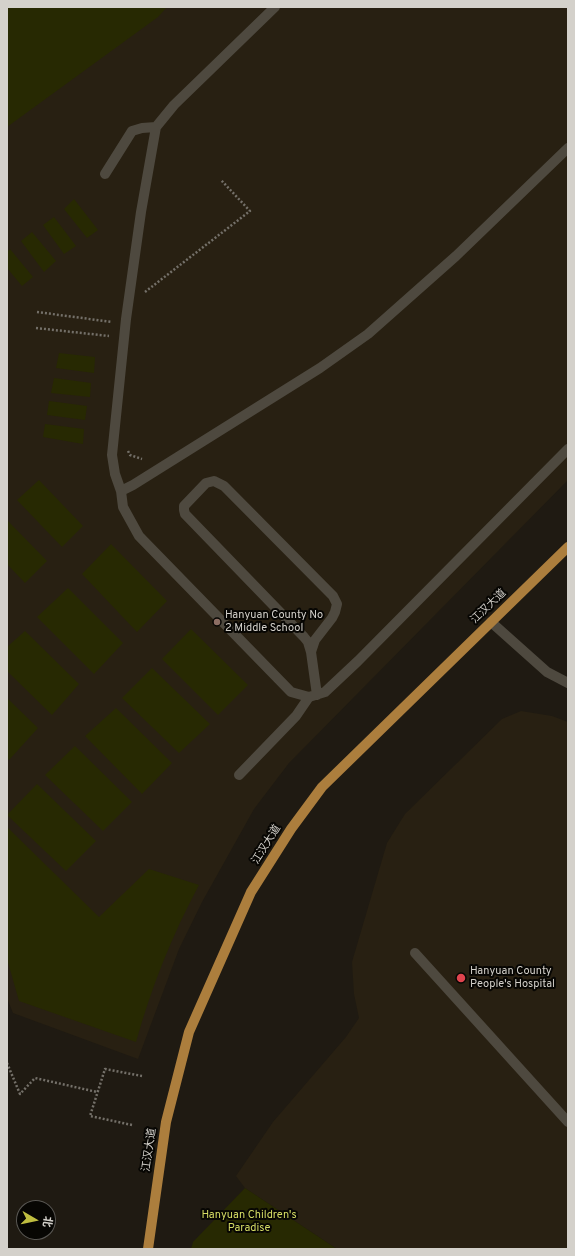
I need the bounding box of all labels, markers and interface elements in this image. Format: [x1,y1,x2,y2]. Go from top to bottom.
street label: 江汉大道 [469,587,509,627]
place label: Hanyuan County No 2 Middle School [225,609,323,635]
marker: Hanyuan County No 2 Middle School [212,617,222,627]
street label: 江汉大道 [250,823,284,867]
place label: Hanyuan County People's Hospital [470,965,555,991]
marker: Hanyuan County People's Hospital [455,972,467,984]
street label: 江汉大道 [140,1127,160,1173]
north arrow [16,1200,56,1240]
park label: Hanyuan Children's Paradise [201,1209,297,1235]
text: 北 [39,1215,55,1228]

